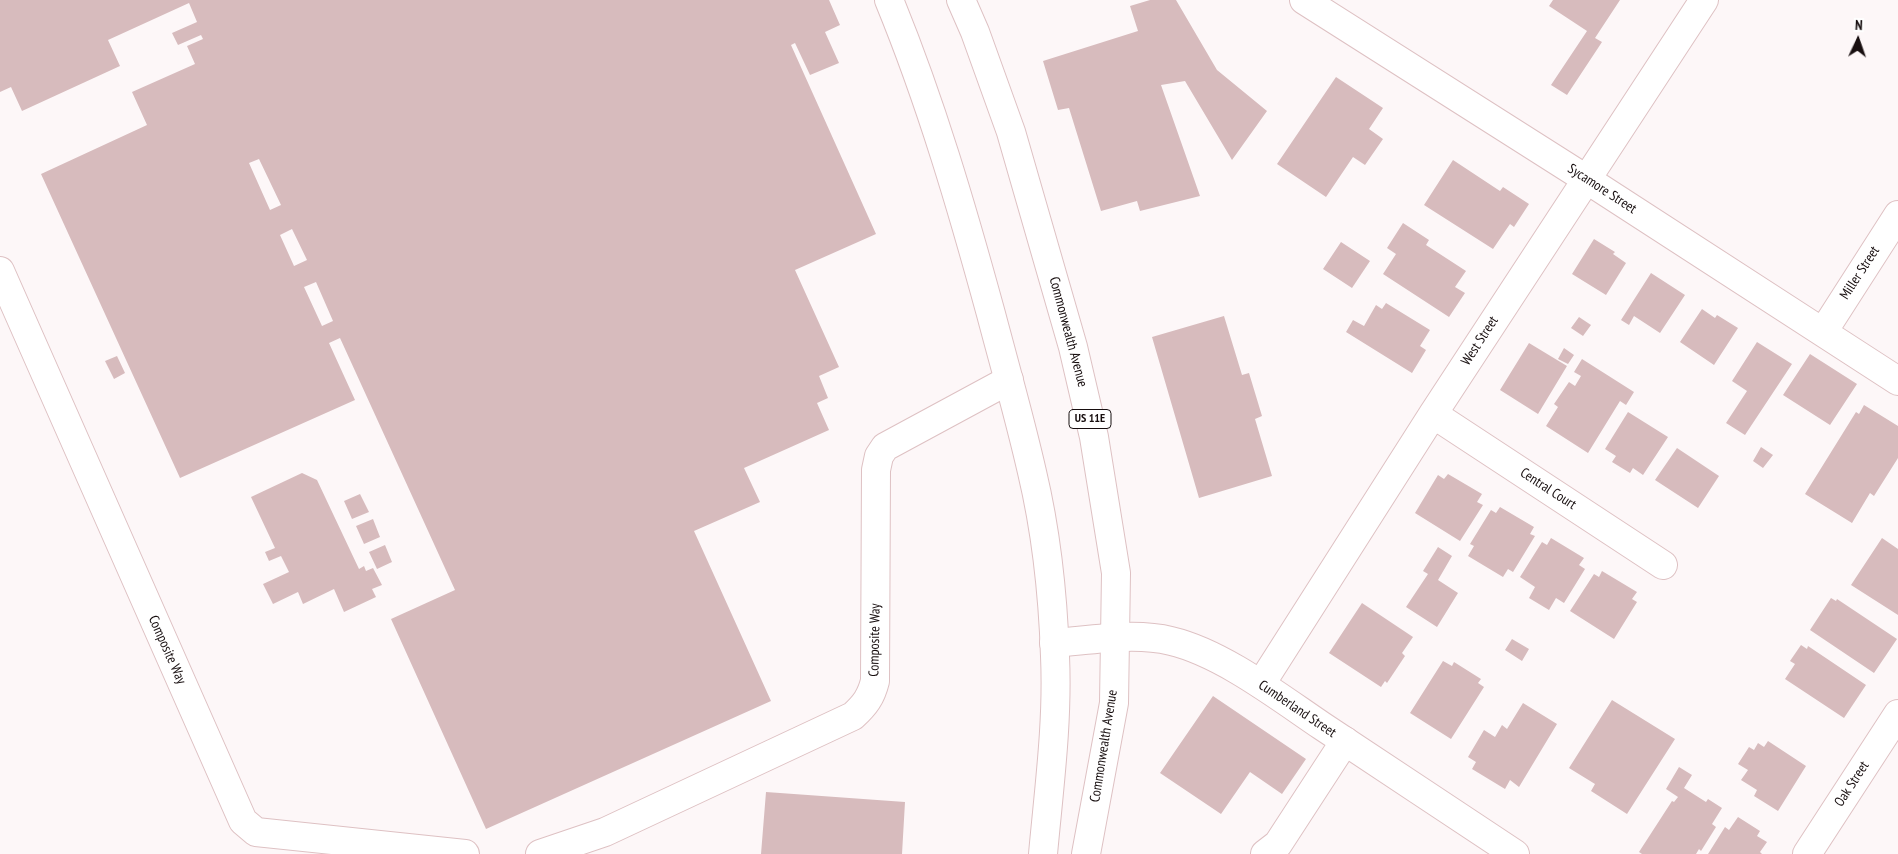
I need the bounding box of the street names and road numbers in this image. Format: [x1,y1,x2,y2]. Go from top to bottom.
street label: Sycamore Street [1564,161,1640,217]
street label: Miller Street [1837,243,1883,303]
street label: Commonwealth Avenue [1045,275,1091,389]
street label: West Street [1458,313,1502,369]
road number: US 11E [1069,409,1111,428]
street label: Central Court [1517,465,1579,513]
street label: Composite Way [866,603,884,677]
street label: Composite Way [144,613,190,687]
street label: Cumberland Street [1255,677,1339,741]
street label: Commonwealth Avenue [1087,689,1121,803]
street label: Oak Street [1831,758,1873,810]

